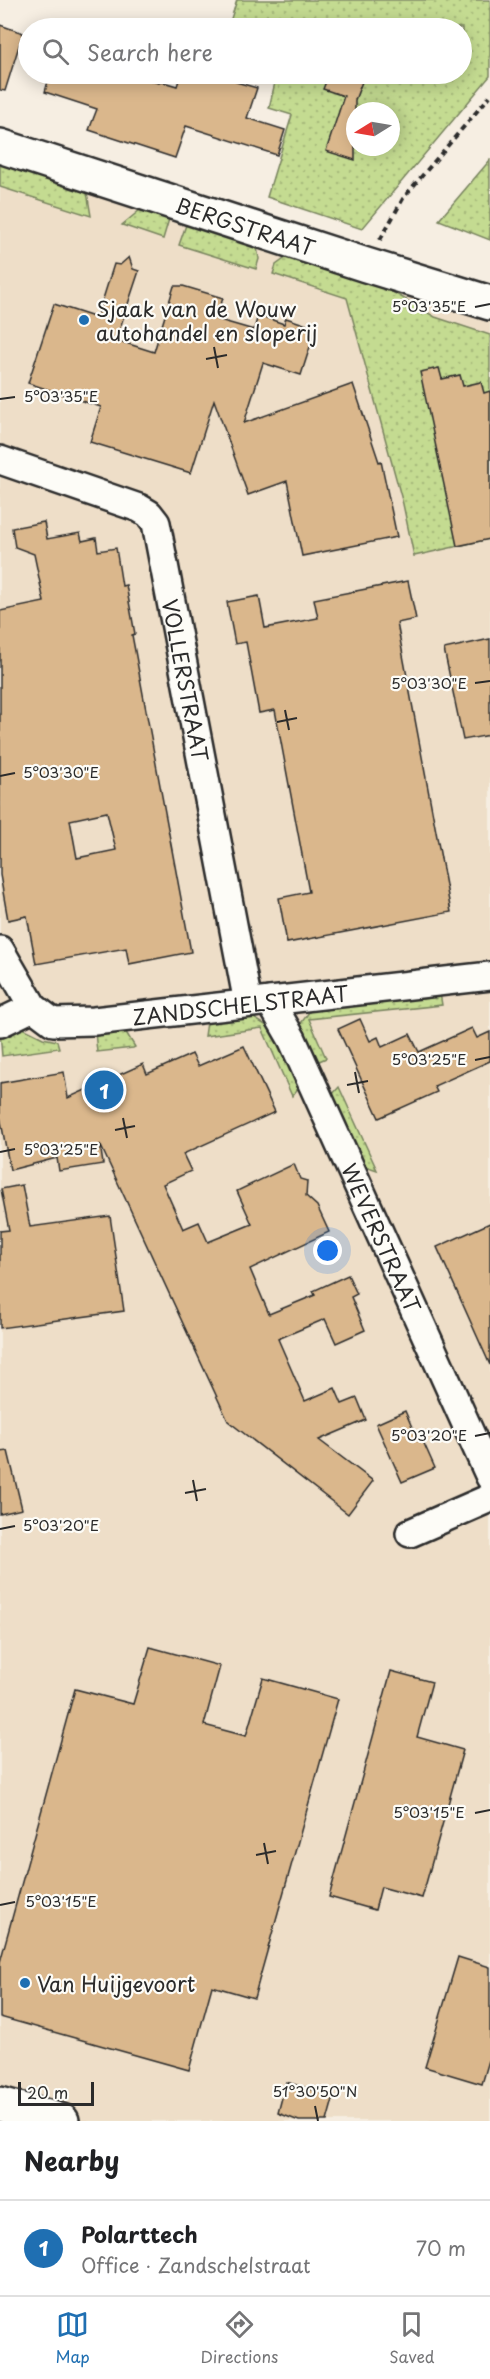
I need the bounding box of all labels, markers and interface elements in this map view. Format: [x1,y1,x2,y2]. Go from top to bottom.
search box [18,18,472,84]
icon: search [39,35,72,68]
text: Search here [87,35,213,68]
north arrow [346,102,400,156]
street label: BERGSTRAAT [171,188,320,264]
place label: Sjaak van de Wouw autohandel en sloperij [96,292,318,348]
text: 5°03'35"E [392,294,466,317]
marker: Sjaak van de Wouw autohandel en sloperij [77,313,91,327]
text: 5°03'35"E [24,384,98,407]
street label: VOLLERSTRAAT [155,596,217,765]
text: 5°03'30"E [391,671,467,694]
text: 5°03'30"E [23,760,99,783]
street label: ZANDSCHELSTRAAT [131,976,351,1033]
text: 5°03'25"E [391,1047,467,1070]
pin: 1 [84,1068,124,1112]
text: 5°03'25"E [23,1137,99,1160]
street label: WEVERSTRAAT [334,1158,430,1318]
your location [313,1236,342,1265]
text: 5°03'20"E [391,1423,467,1446]
text: 5°03'20"E [23,1513,99,1536]
text: 5°03'15"E [393,1800,465,1823]
text: 5°03'15"E [25,1889,97,1912]
place label: Van Huijgevoort [37,1967,195,1999]
marker: Van Huijgevoort [18,1976,32,1990]
scale bar [18,2079,94,2106]
text: 51°30'50"N [273,2079,357,2102]
text: 20 m [27,2080,68,2104]
text: Nearby [24,2141,119,2180]
text: Polarttech [81,2217,198,2250]
text: 1 [39,2233,48,2263]
text: 70 m [416,2233,466,2263]
text: Office · Zandschelstraat [81,2250,311,2280]
tab: Map [55,2308,90,2368]
tab: Directions [200,2308,278,2368]
tab: Saved [389,2308,435,2368]

